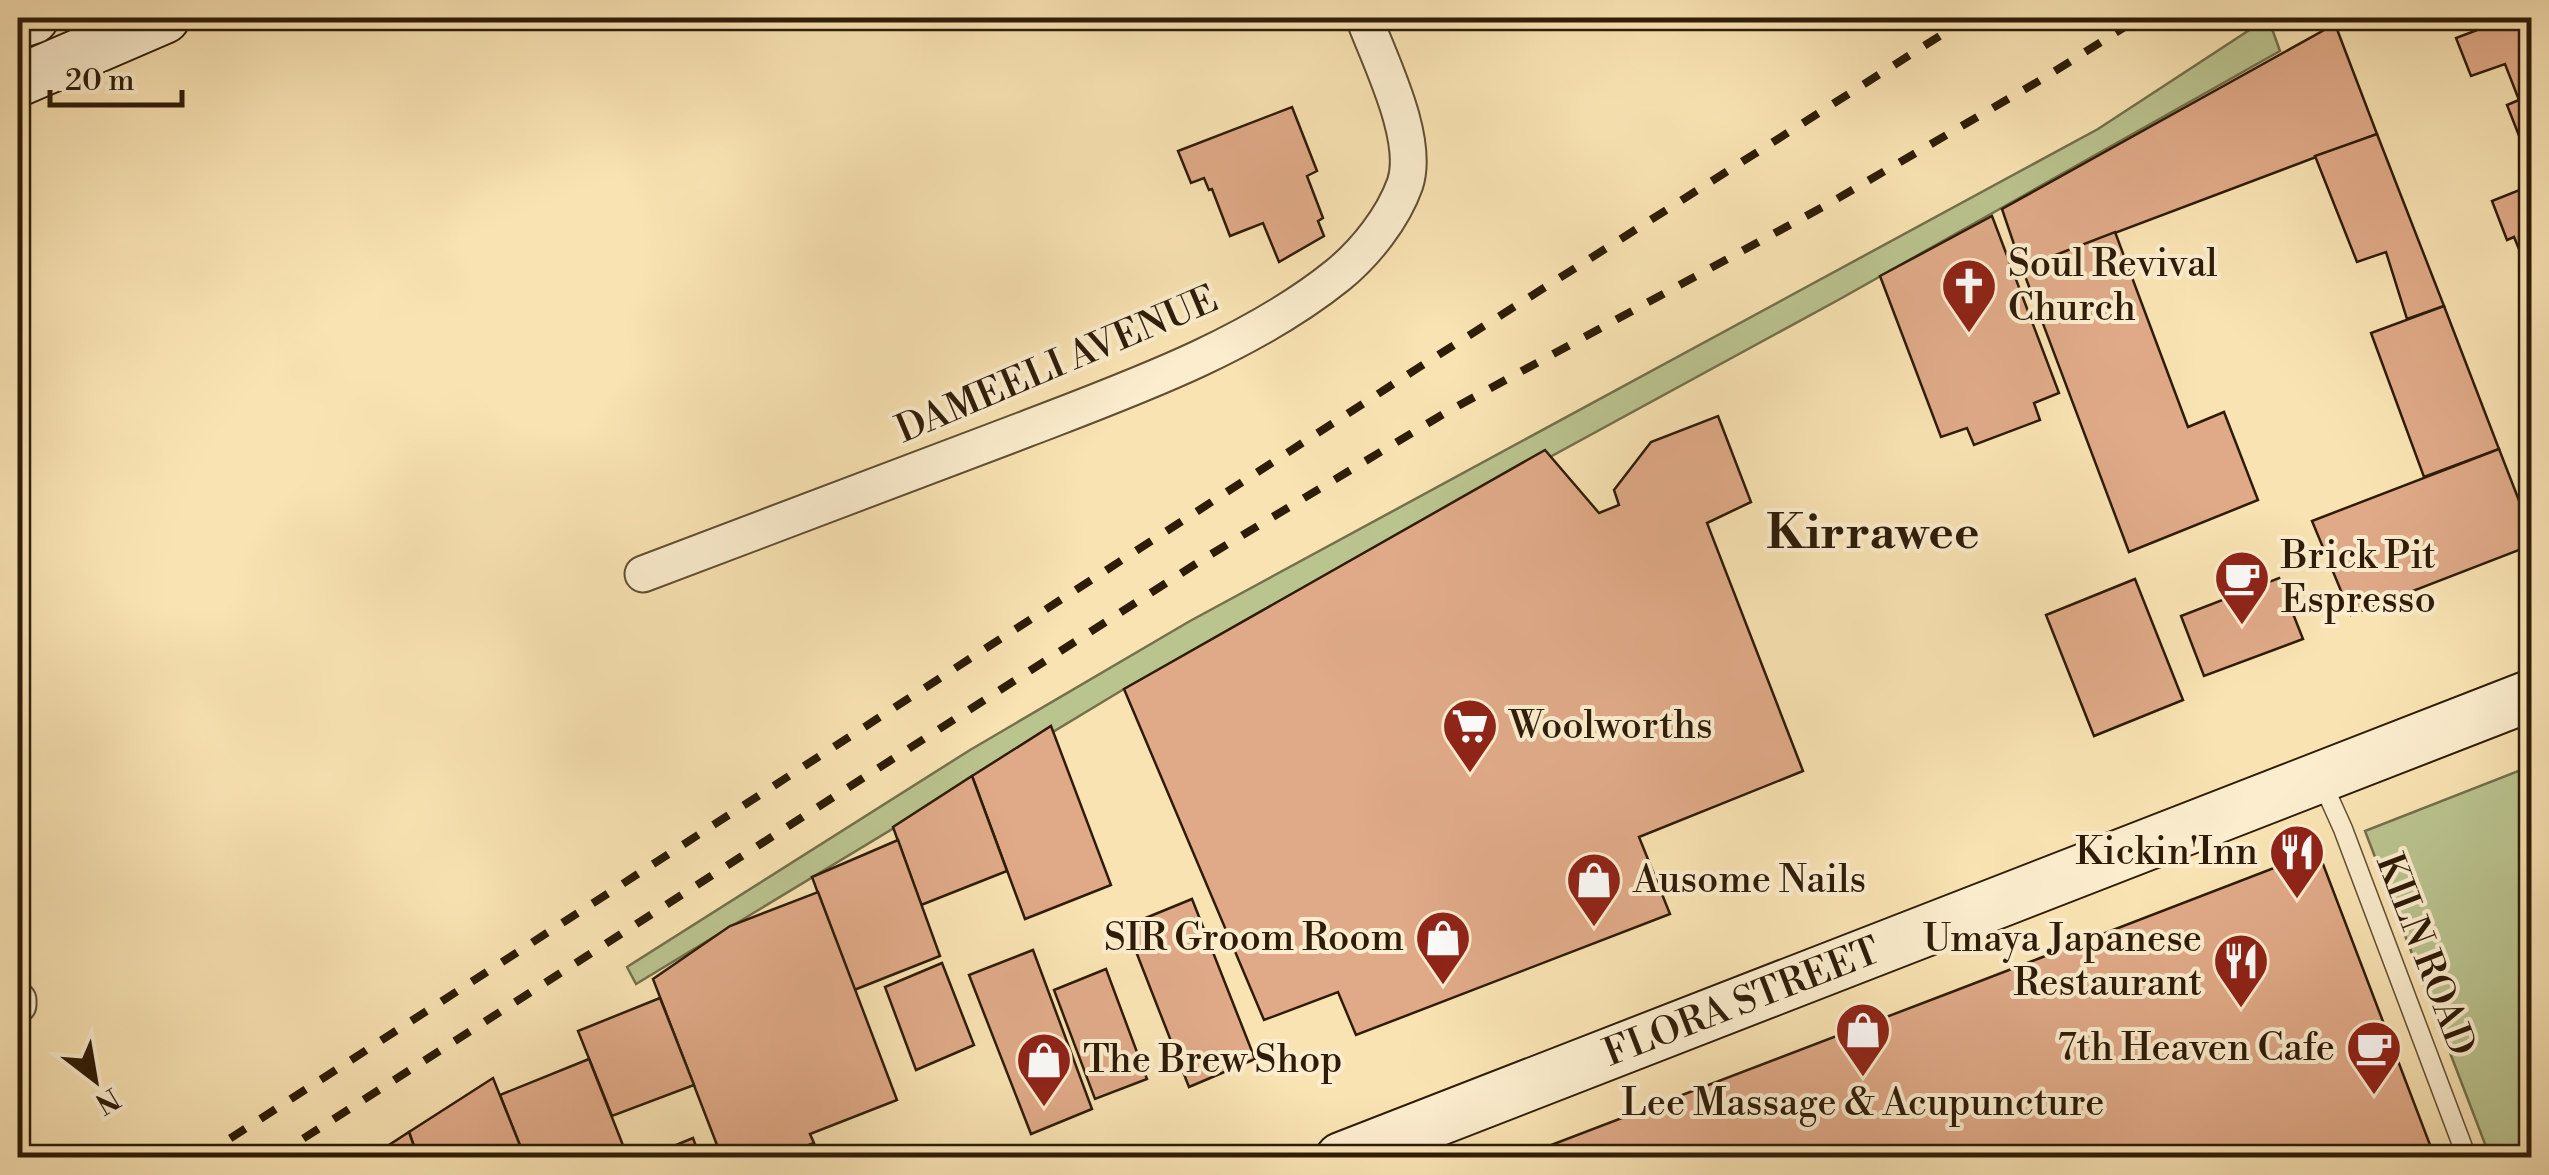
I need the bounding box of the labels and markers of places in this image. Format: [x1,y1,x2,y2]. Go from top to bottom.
place label: Soul Revival Church [2008,241,2218,332]
church icon: Soul Revival Church [1939,256,1999,335]
place label: Brick Pit Espresso [2280,533,2436,624]
cafe icon: Brick Pit Espresso [2212,548,2272,627]
supermarket icon: Woolworths [1440,696,1500,775]
place label: Woolworths [1508,703,1713,750]
restaurant icon: Kickin'Inn [2267,822,2327,901]
place label: Kickin'Inn [2075,829,2258,876]
shop icon: Ausome Nails [1564,850,1624,929]
place label: Ausome Nails [1632,857,1866,904]
shop icon: SIR Groom Room [1413,908,1473,987]
place label: SIR Groom Room [1104,915,1404,962]
place label: Umaya Japanese Restaurant [1923,916,2202,1007]
restaurant icon: Umaya Japanese Restaurant [2211,931,2271,1010]
shop icon: Lee Massage & Acupuncture [1833,1000,1893,1079]
cafe icon: 7th Heaven Cafe [2344,1018,2404,1097]
place label: 7th Heaven Cafe [2057,1025,2335,1072]
shop icon: The Brew Shop [1014,1030,1074,1109]
place label: The Brew Shop [1083,1037,1342,1084]
place label: Lee Massage & Acupuncture [1622,1080,2104,1127]

